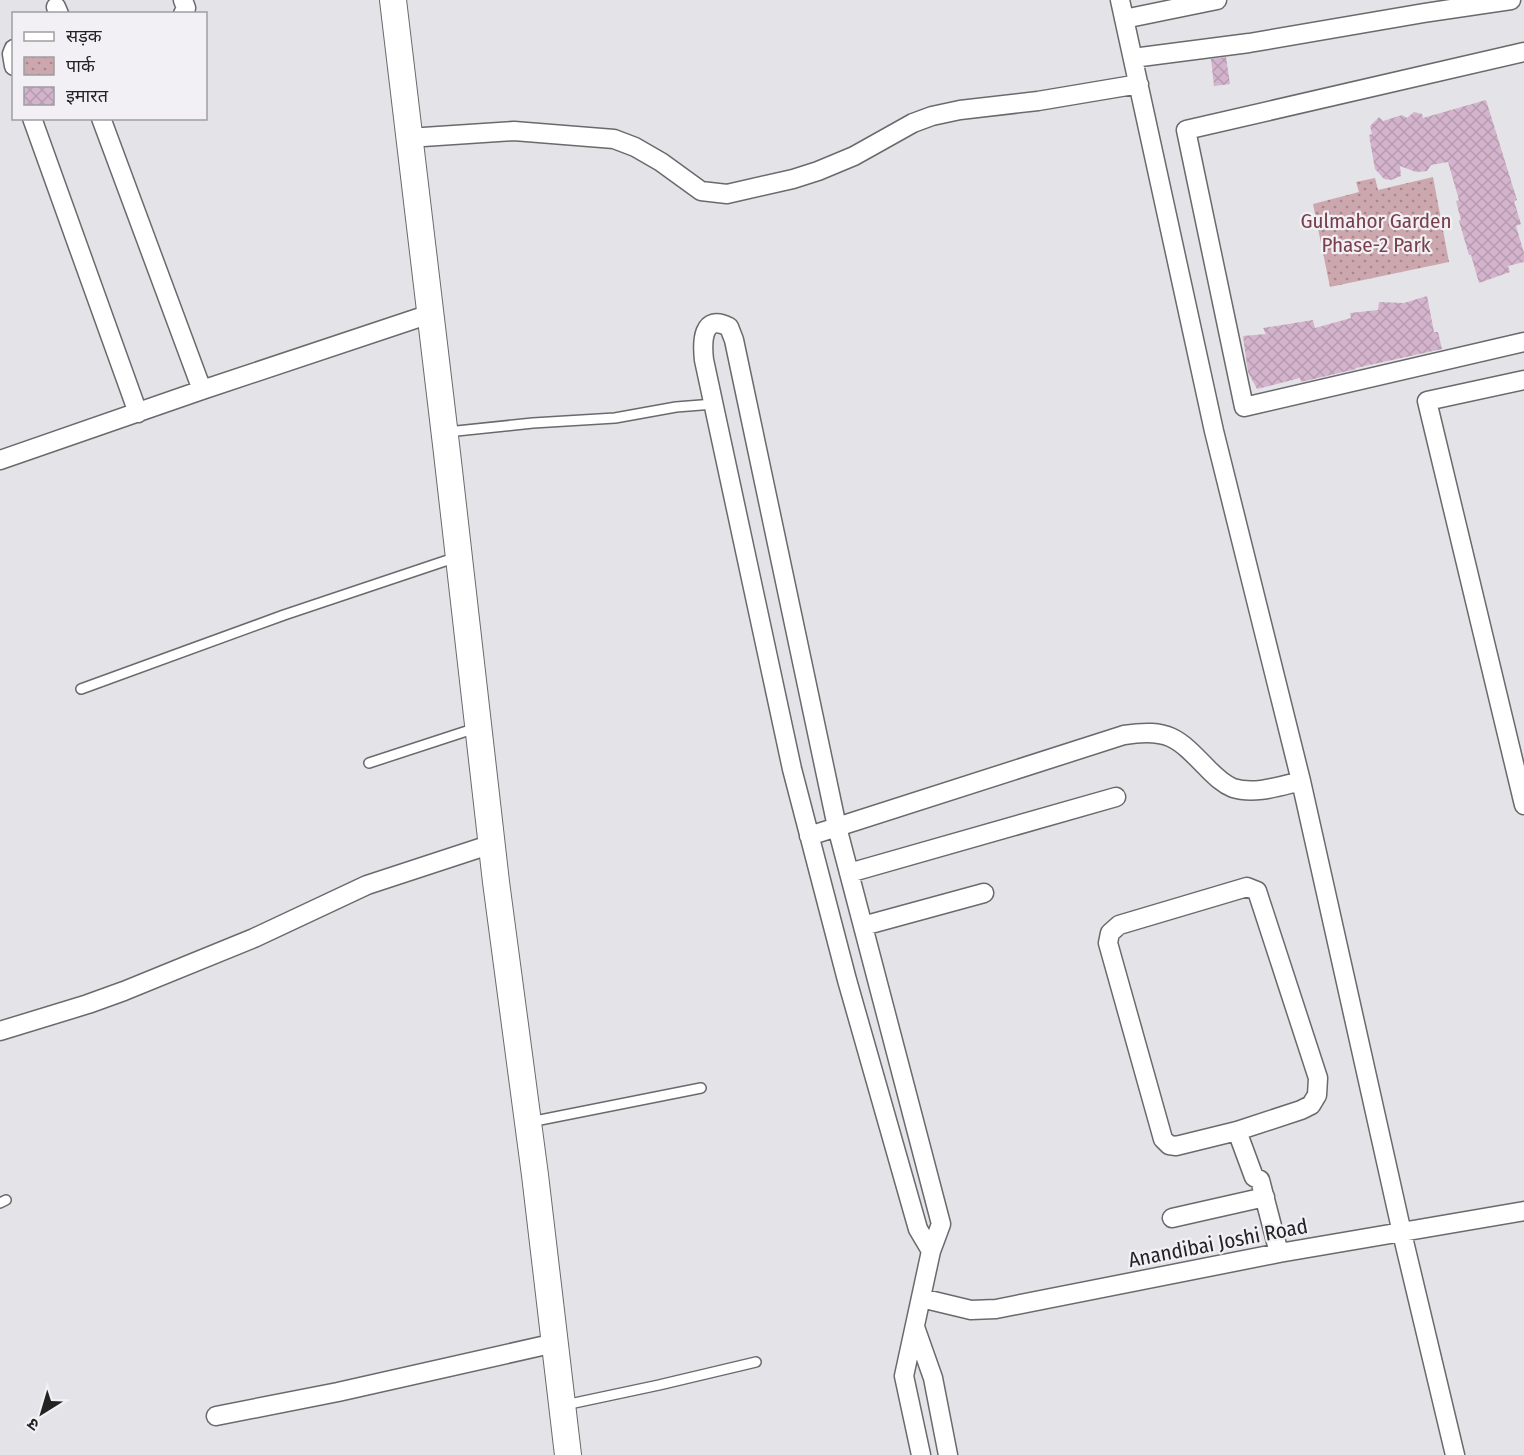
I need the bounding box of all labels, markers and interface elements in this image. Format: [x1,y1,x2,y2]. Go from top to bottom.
legend [12,12,207,120]
text: सड़क [66,25,103,47]
text: पार्क [66,55,96,77]
text: इमारत [66,85,109,107]
park label: Gulmahor Garden Phase-2 Park [1300,208,1452,258]
street label: Anandibai Joshi Road [1126,1213,1310,1273]
north arrow [12,1383,72,1443]
text: उ [23,1414,43,1435]

